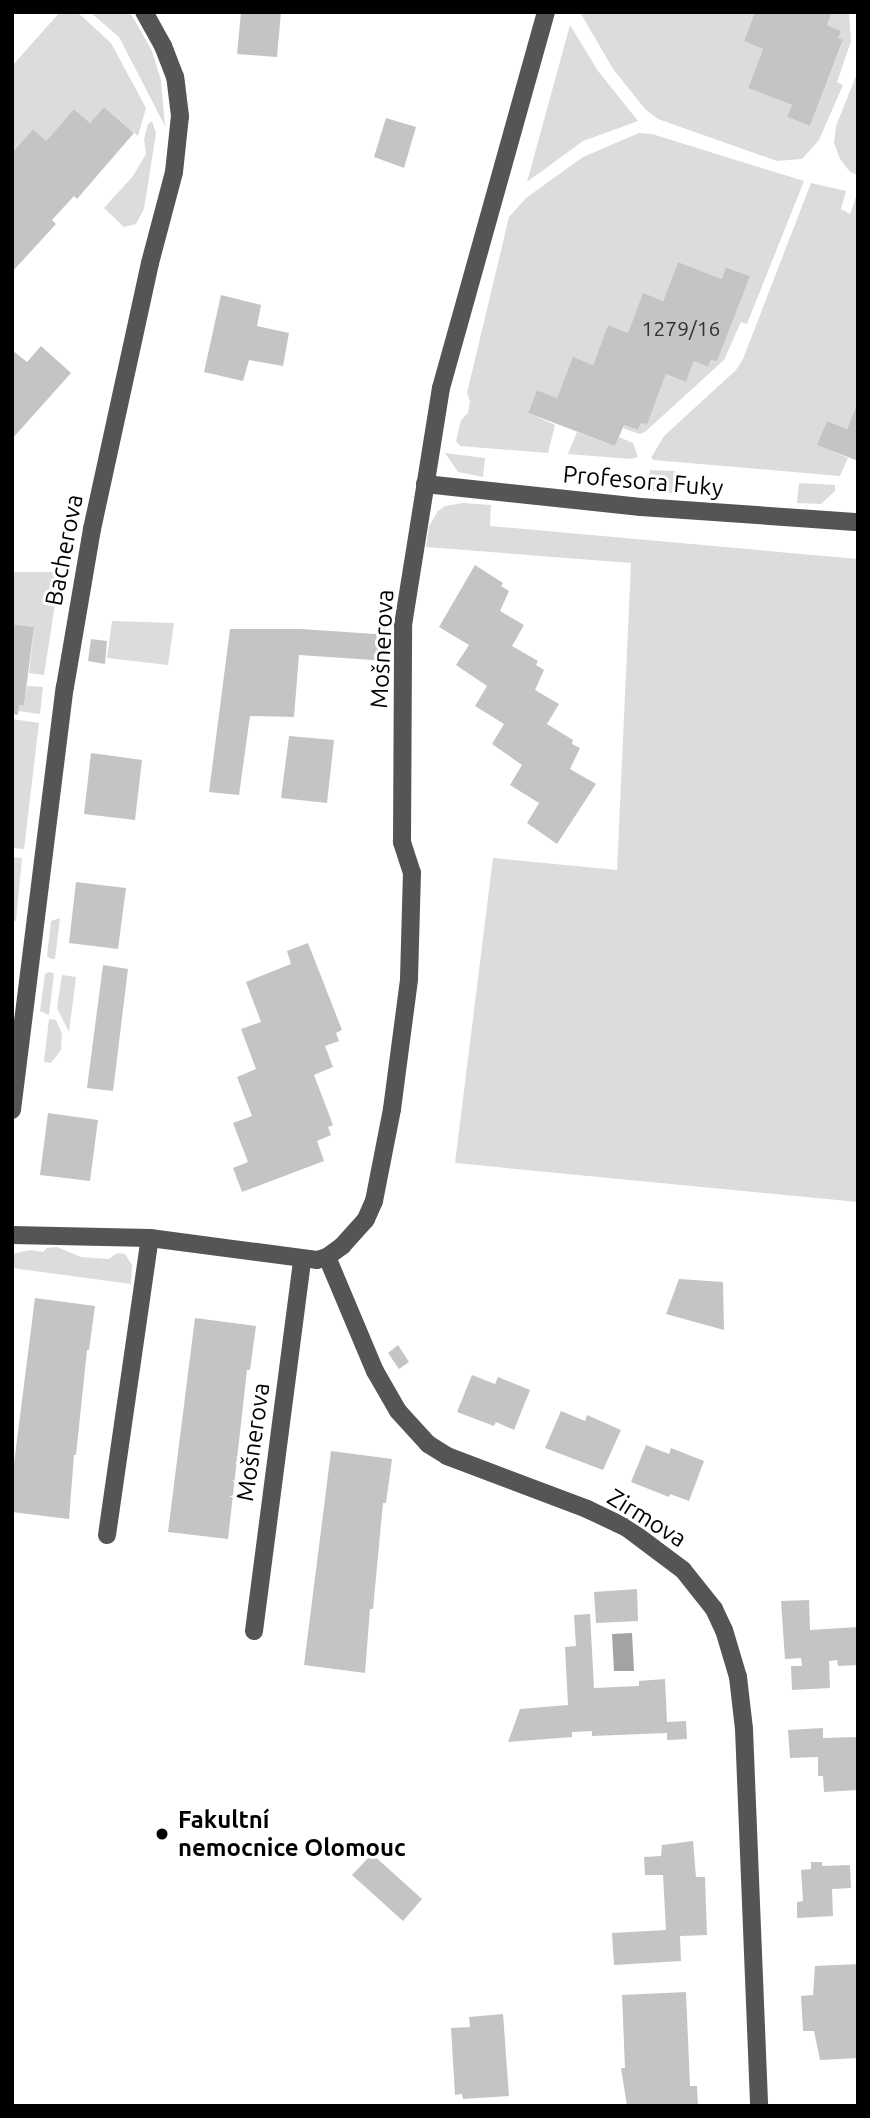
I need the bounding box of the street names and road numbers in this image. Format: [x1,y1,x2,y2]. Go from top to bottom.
street label: Profesora Fuky [562,460,724,502]
street label: Bacherova [39,492,89,608]
street label: Mošnerova [364,589,400,709]
street label: Mošnerova [230,1381,276,1503]
street label: Zirmova [602,1483,692,1553]

